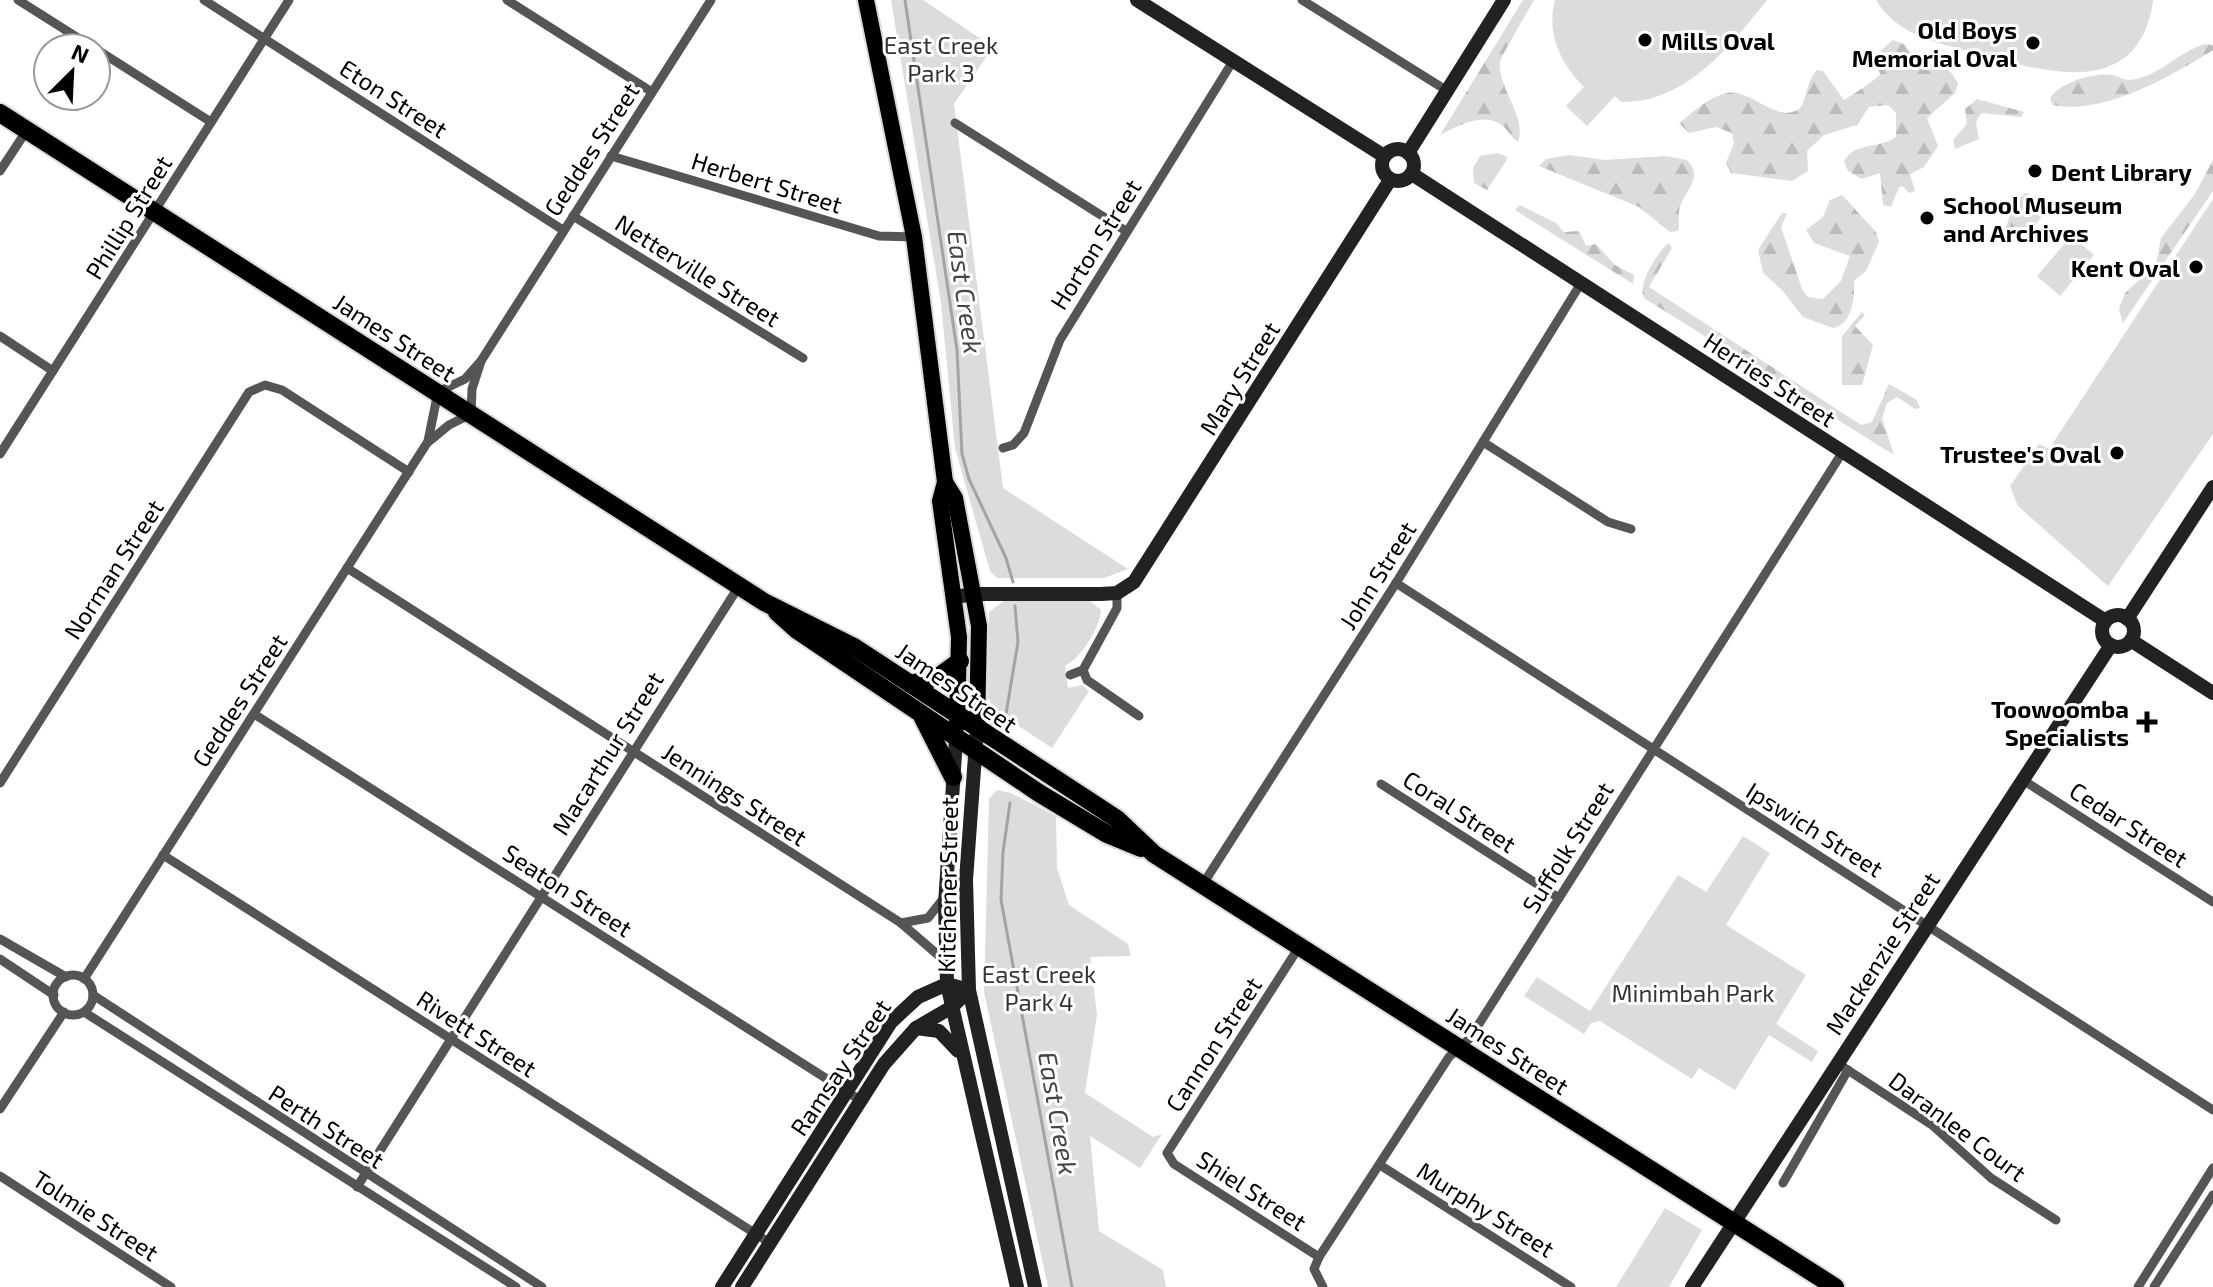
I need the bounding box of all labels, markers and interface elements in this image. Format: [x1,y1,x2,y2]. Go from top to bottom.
place label: Old Boys Memorial Oval [1852,15,2017,72]
place label: Mills Oval [1661,26,1775,55]
park label: East Creek Park 3 [884,30,998,87]
marker: Mills Oval [1636,31,1654,49]
north arrow [32,32,112,112]
marker: Old Boys Memorial Oval [2024,34,2042,52]
text: N [68,38,93,68]
street label: Eton Street [335,53,453,143]
street label: Geddes Street [537,77,645,221]
street label: Herbert Street [688,145,846,219]
street label: Phillip Street [79,150,177,284]
place label: Dent Library [2051,157,2192,186]
marker: Dent Library [2026,162,2044,180]
street label: Horton Street [1043,174,1147,314]
place label: School Museum and Archives [1943,190,2122,247]
street label: Netterville Street [610,208,786,332]
marker: School Museum and Archives [1918,209,1936,227]
water label: East Creek [942,228,990,356]
place label: Kent Oval [2071,253,2180,282]
marker: Kent Oval [2187,258,2205,276]
street label: James Street [329,287,461,387]
street label: Mary Street [1193,316,1285,440]
street label: Herries Street [1699,326,1841,432]
place label: Trustee's Oval [1940,439,2101,468]
marker: Trustee's Oval [2108,444,2126,462]
street label: Norman Street [57,494,169,644]
street label: John Street [1332,516,1422,634]
street label: Geddes Street [185,628,293,772]
street label: James Street [891,636,1023,738]
street label: Macarthur Street [545,666,669,840]
place label: Toowoomba Specialists [1991,694,2129,751]
marker: Toowoomba Specialists [2136,711,2158,733]
street label: Jennings Street [657,737,813,851]
street label: Coral Street [1398,764,1522,858]
street label: Ipswich Street [1741,775,1889,883]
street label: Cedar Street [2065,775,2193,873]
street label: Suffolk Street [1515,776,1619,918]
street label: Kitchener Street [931,797,963,973]
street label: Seaton Street [498,837,638,943]
street label: Mackenzie Street [1819,866,1945,1040]
park label: East Creek Park 4 [982,959,1096,1016]
street label: Cannon Street [1159,971,1267,1117]
park label: Minimbah Park [1611,978,1775,1007]
street label: Rivett Street [412,984,542,1082]
street label: Ramsay Street [784,993,896,1141]
street label: James Street [1442,1000,1574,1100]
water label: East Creek [1033,1049,1085,1177]
street label: Daranlee Court [1884,1065,2032,1187]
street label: Perth Street [264,1078,390,1174]
street label: Shiel Street [1192,1144,1312,1236]
street label: Murphy Street [1412,1155,1560,1263]
street label: Tolmie Street [28,1164,164,1266]

